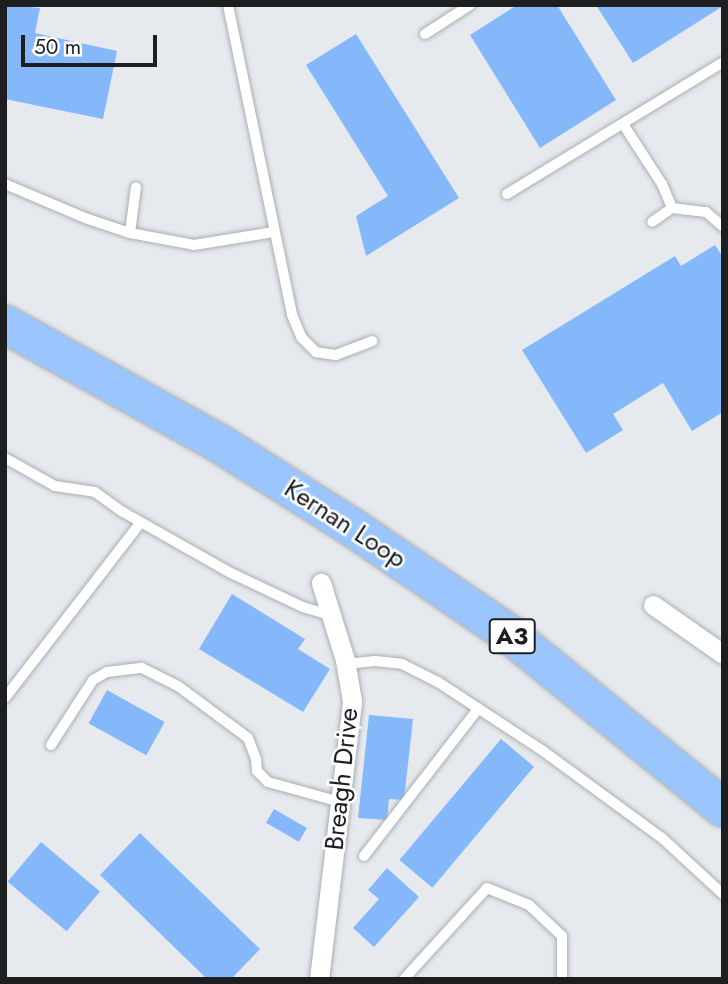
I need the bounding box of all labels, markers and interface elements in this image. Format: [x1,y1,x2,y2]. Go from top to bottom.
scale bar [24,21,161,65]
text: 50 m [34,32,81,62]
street label: Kernan Loop [278,473,412,575]
road number: A3 [488,616,536,656]
street label: Breagh Drive [319,706,365,852]

